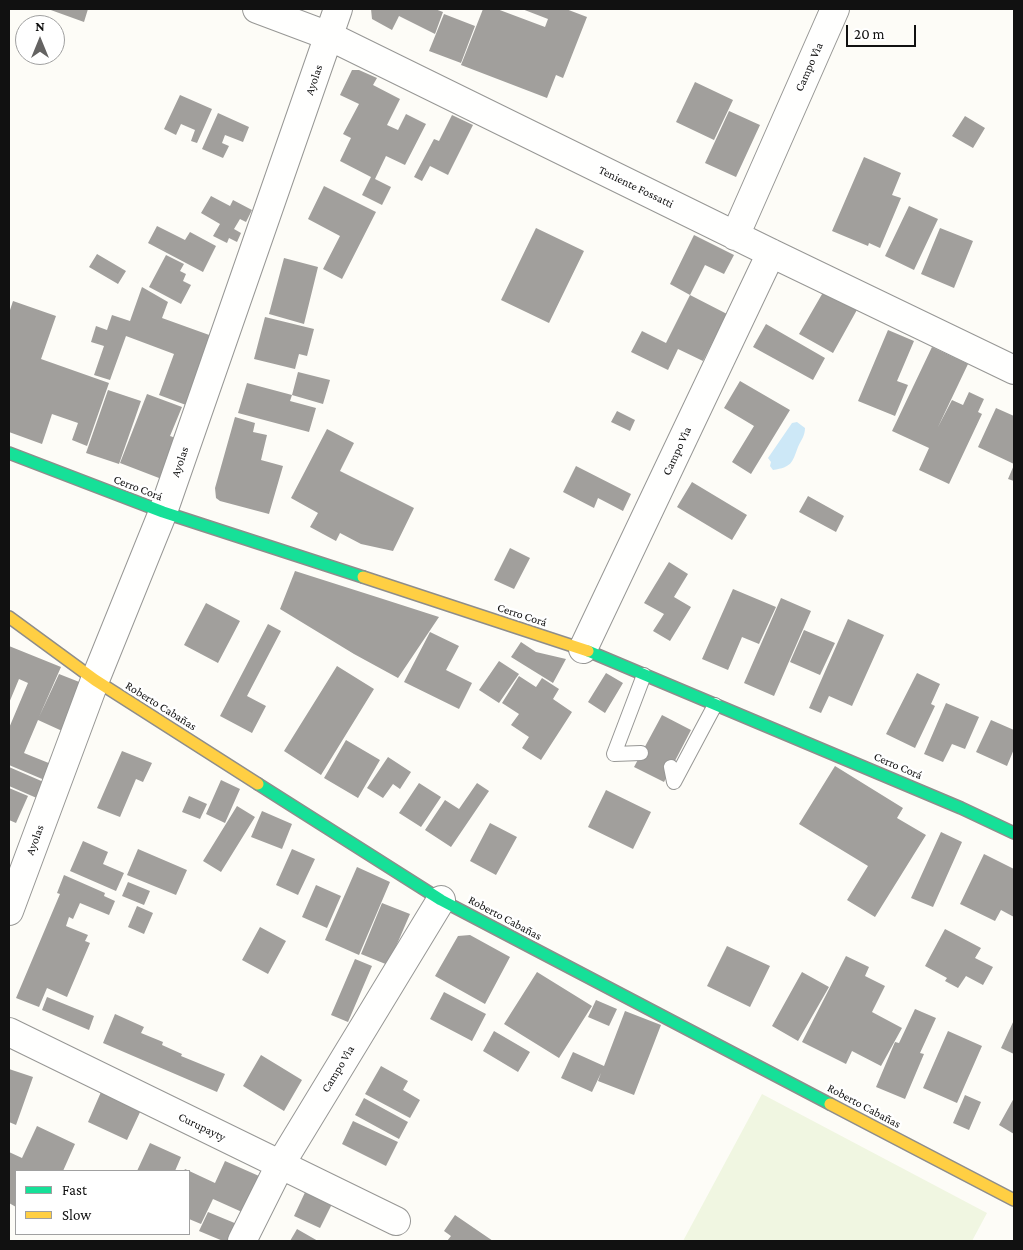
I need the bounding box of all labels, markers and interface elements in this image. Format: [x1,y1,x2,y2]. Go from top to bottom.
north arrow [15,15,65,65]
scale bar [848,15,918,47]
text: N [35,18,45,34]
text: 20 m [854,26,885,42]
street label: Campo Vìa [792,40,826,94]
street label: Ayolas [302,63,326,97]
street label: Teniente Fossatti [596,163,676,211]
street label: Campo Vìa [659,424,695,478]
street label: Ayolas [168,445,192,479]
street label: Cerro Corá [111,472,165,504]
street label: Cerro Corá [495,600,549,630]
street label: Roberto Cabañas [123,678,199,734]
street label: Cerro Corá [872,749,924,783]
street label: Ayolas [23,823,47,857]
street label: Roberto Cabañas [466,893,544,943]
street label: Campo Vìa [318,1043,358,1095]
street label: Roberto Cabañas [825,1081,903,1131]
street label: Curupayty [176,1109,228,1145]
legend [15,1170,190,1235]
text: Fast [62,1182,87,1198]
text: Slow [62,1207,91,1223]

